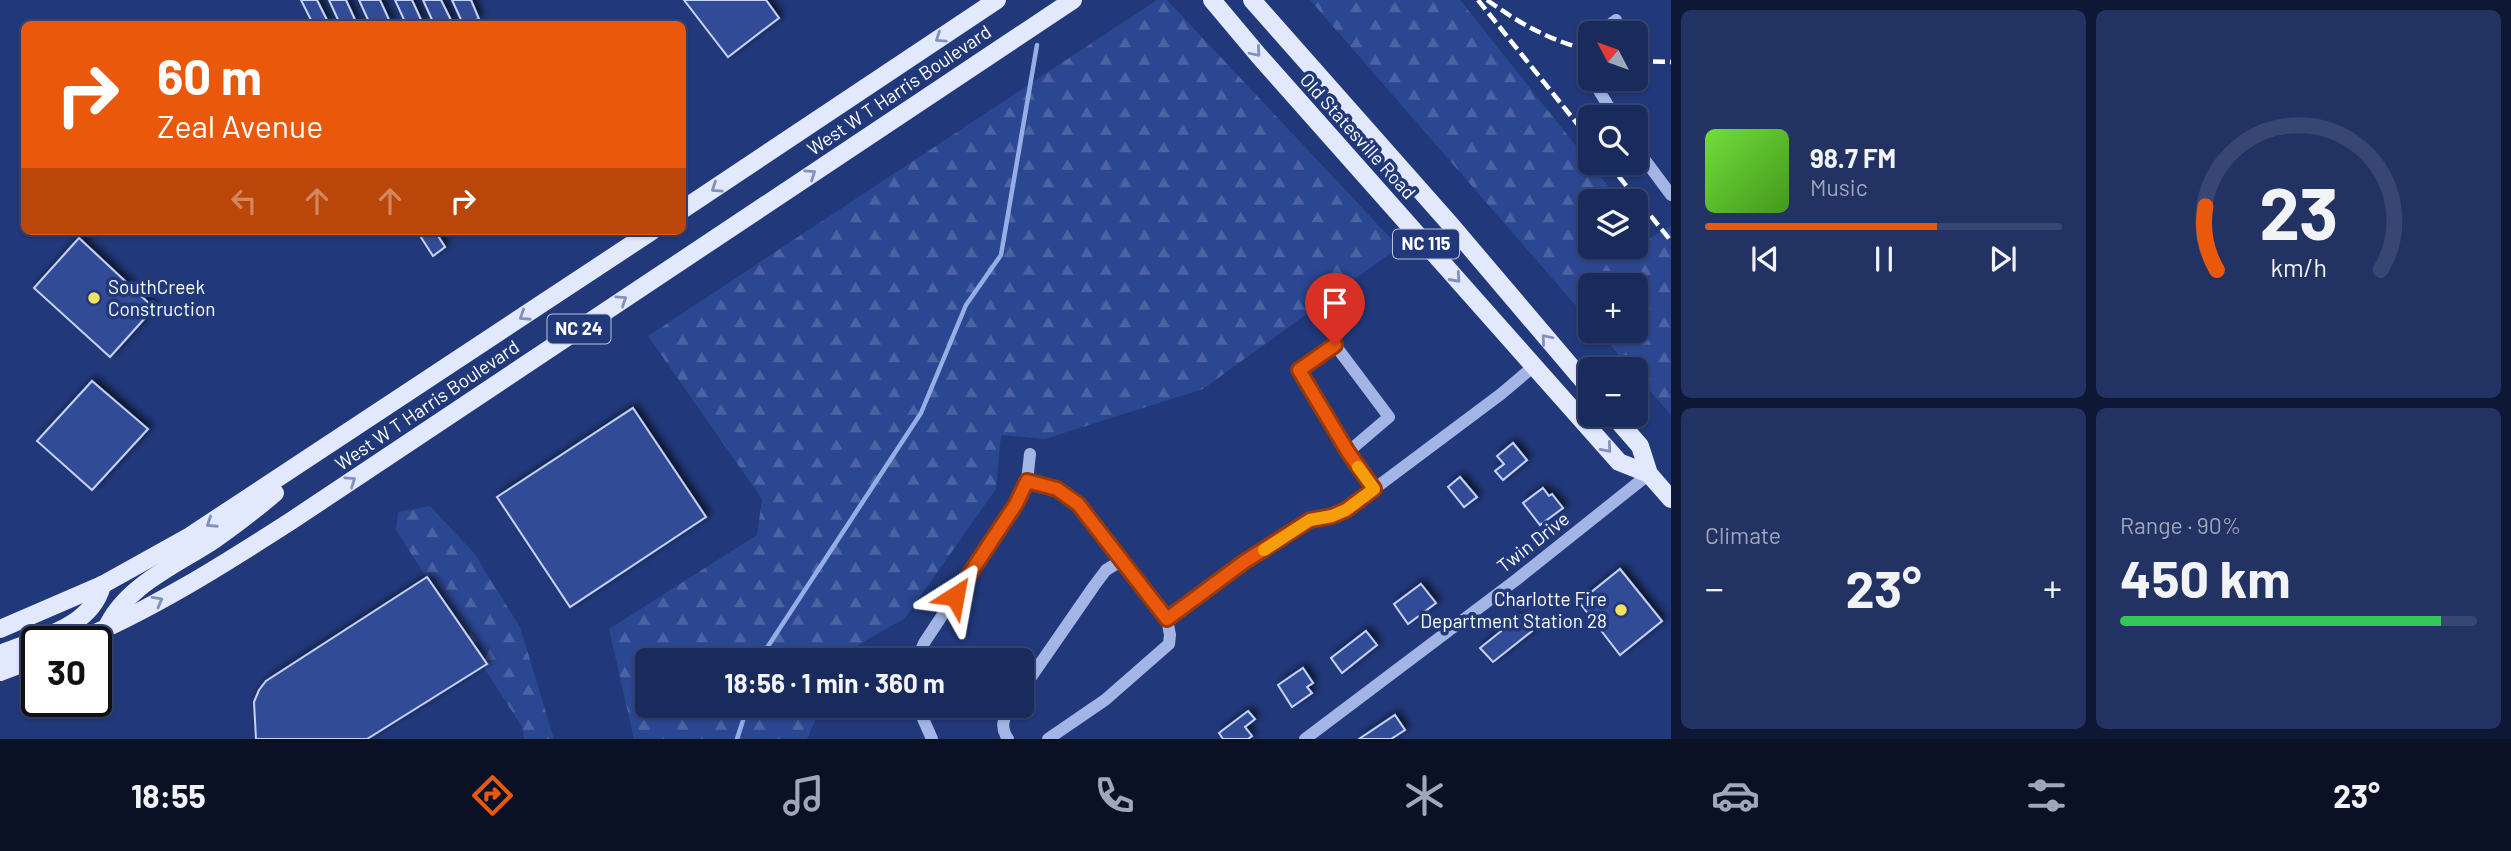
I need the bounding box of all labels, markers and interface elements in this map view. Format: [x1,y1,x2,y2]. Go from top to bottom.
street label: West W T Harris Boulevard [802,19,995,160]
north arrow [1578,21,1648,91]
map controls [1578,21,1648,427]
one-way arrow [935,30,948,42]
one-way arrow [1248,44,1260,57]
text: 60 m [157,46,262,105]
icon: right [42,49,133,140]
street label: Old Statesville Road [1296,68,1421,203]
button: search [1578,105,1648,175]
text: Zeal Avenue [157,106,323,144]
text: 98.7 FM [1810,142,1896,173]
text: 23 [2259,167,2338,255]
one-way arrow [803,170,816,182]
text: Music [1810,173,1868,201]
one-way arrow [711,180,724,192]
icon: left [225,182,263,220]
icon: ahead [298,182,336,220]
icon: ahead [371,182,409,220]
icon: right [444,182,482,220]
button: layers [1578,189,1648,259]
road number: NC 115 [1393,230,1459,258]
icon: previous [1746,240,1784,278]
icon: pause [1865,240,1903,278]
icon: next [1984,240,2022,278]
text: km/h [2270,252,2327,282]
one-way arrow [1447,269,1460,282]
pin [1305,273,1365,345]
button: + [1578,273,1648,343]
place label: SouthCreek Construction [108,275,215,320]
icon: arrive [1316,284,1354,322]
marker: SouthCreek Construction [86,290,102,306]
one-way arrow [614,296,627,308]
one-way arrow [519,308,532,320]
road number: NC 24 [548,314,610,344]
street label: West W T Harris Boulevard [330,334,523,475]
one-way arrow [1542,334,1554,347]
button: − [1578,357,1648,427]
one-way arrow [1599,439,1611,452]
one-way arrow [343,477,356,489]
street label: Twin Drive [1492,506,1573,577]
text: Range · 90% [2120,511,2241,539]
one-way arrow [206,514,219,527]
text: Climate [1705,521,1781,549]
text: 450 km [2120,546,2291,608]
text: 23° [1845,556,1922,618]
position arrow [918,559,992,633]
text: − [1705,564,1724,610]
text: + [2043,564,2062,610]
place label: Charlotte Fire Department Station 28 [1420,587,1607,632]
one-way arrow [151,596,164,609]
marker: Charlotte Fire Department Station 28 [1613,602,1629,618]
speed limit sign: 30 [21,626,112,717]
text: 18:56 · 1 min · 360 m [724,667,945,698]
icon: directions [468,771,517,820]
icon: music [779,771,828,820]
icon: phone [1090,771,1139,820]
icon: climate [1400,771,1449,820]
icon: car [1711,771,1760,820]
icon: filters [2022,771,2071,820]
text: 18:55 [131,776,206,814]
text: 23° [2333,776,2380,814]

